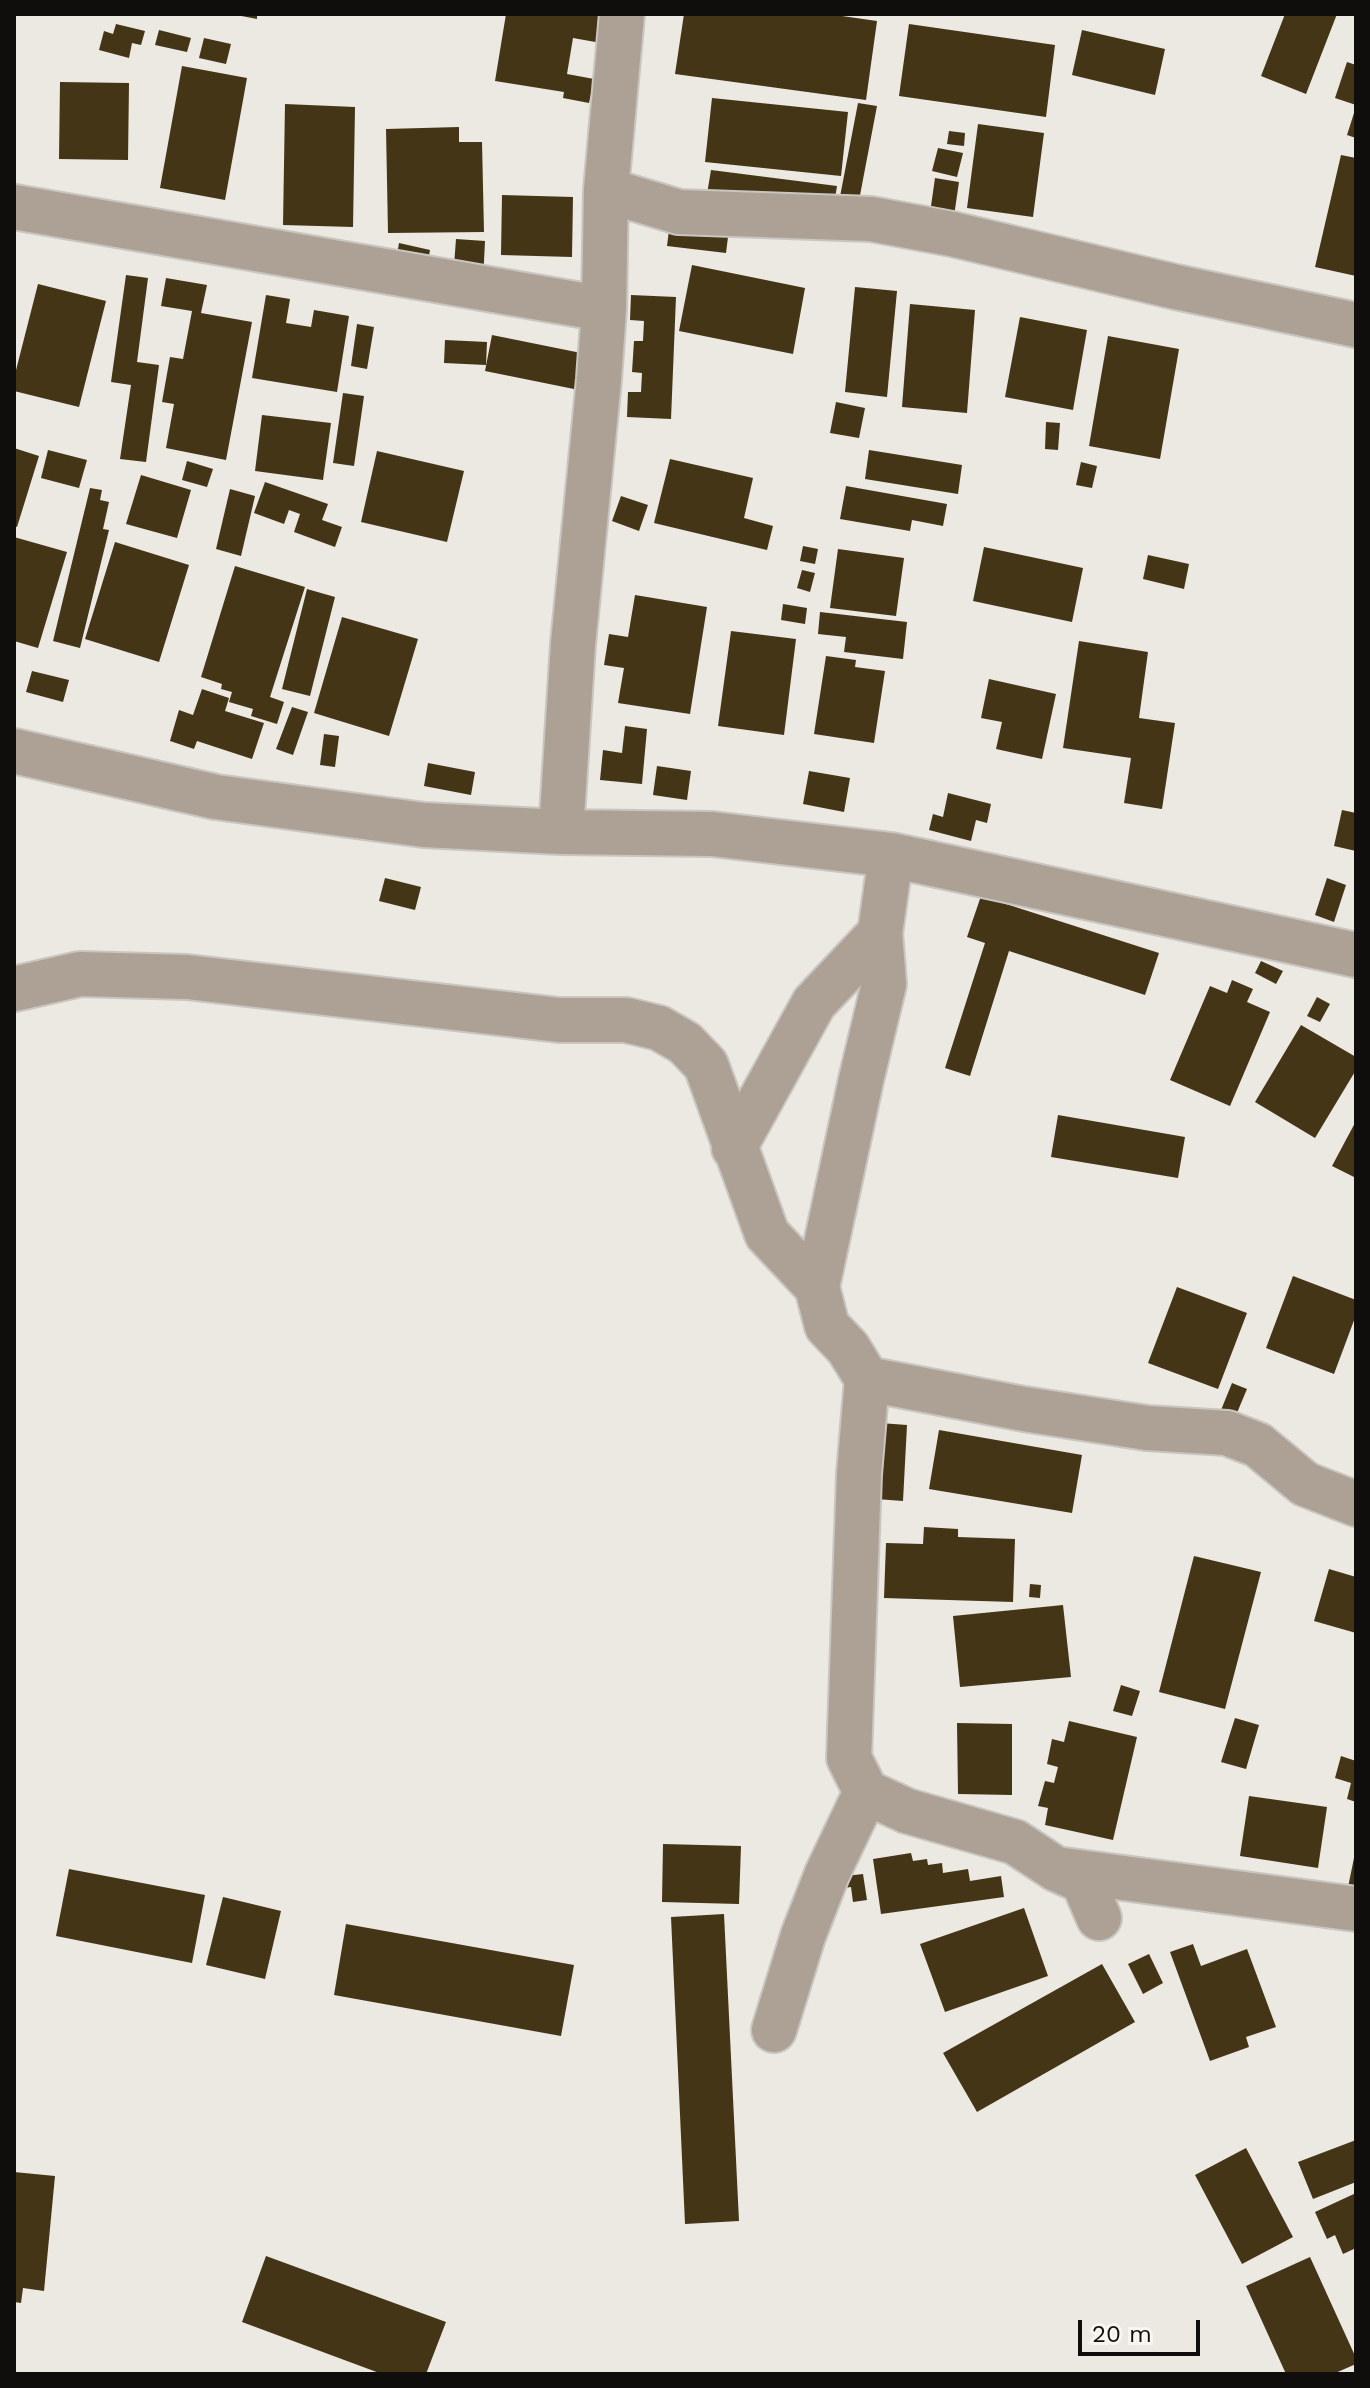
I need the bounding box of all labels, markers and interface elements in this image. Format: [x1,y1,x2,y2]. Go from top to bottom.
scale bar [1082,2304,1204,2354]
text: 20 m [1092,2320,1152,2348]

